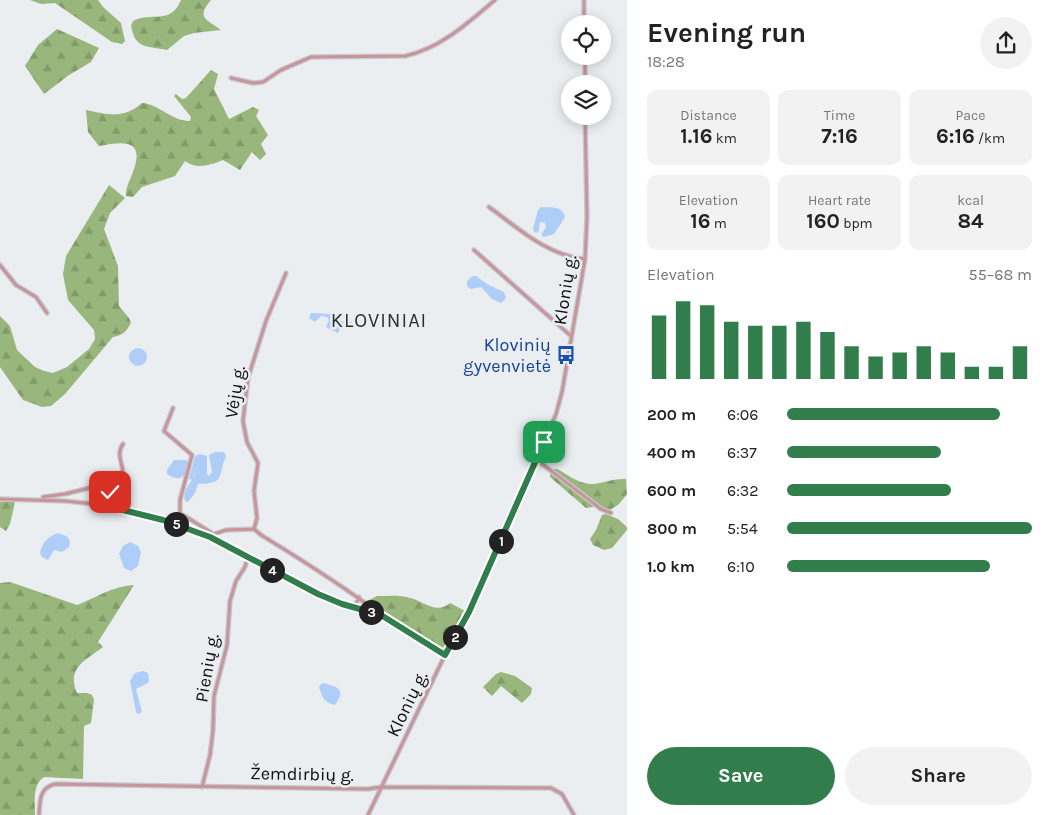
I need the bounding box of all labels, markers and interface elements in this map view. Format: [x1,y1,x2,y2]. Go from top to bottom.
map controls [561,15,611,125]
button: locate [561,15,611,65]
text: Evening run [647,16,806,49]
button: share [980,17,1032,69]
text: 18:28 [647,52,685,71]
button: layers [561,75,611,125]
text: Distance [680,107,737,124]
text: Time [824,107,855,124]
text: Pace [956,107,985,124]
text: 1.16 [680,124,712,148]
text: 7:16 [821,124,858,148]
text: 6:16 [936,124,975,148]
text: km [712,130,737,147]
text: /km [975,130,1005,147]
text: Elevation [679,192,738,209]
text: Heart rate [808,192,871,209]
text: kcal [957,192,984,209]
text: 16 [690,209,710,233]
text: 160 [806,209,840,233]
text: 84 [957,209,984,233]
text: m [710,215,727,232]
text: bpm [840,215,873,232]
street label: Klonių g. [549,253,581,327]
text: Elevation [647,265,715,284]
text: 55–68 m [969,265,1032,284]
district label: KLOVINIAI [331,309,427,332]
place label: Klovinių gyvenvietė [463,334,551,377]
bus stop icon: Klovinių gyvenvietė [555,344,577,366]
street label: Vėjų g. [220,364,250,420]
text: 200 m [647,405,696,424]
text: 6:06 [727,405,759,424]
pin [523,421,565,463]
icon: arrive [530,428,558,456]
text: 400 m [647,443,696,462]
text: 6:37 [727,443,757,462]
pin [89,471,131,513]
icon: check [96,478,124,506]
text: 600 m [647,481,696,500]
text: 6:32 [727,481,759,500]
pin: 5 [164,512,188,536]
text: 5 [172,516,181,533]
text: 800 m [647,519,697,538]
text: 5:54 [727,519,758,538]
pin: 1 [488,528,514,554]
text: 1 [499,533,504,550]
text: 1.0 km [647,557,695,576]
text: 6:10 [727,557,755,576]
pin: 4 [260,558,284,582]
text: 4 [268,562,277,579]
pin: 3 [358,600,384,624]
text: 3 [367,604,376,621]
pin: 2 [442,624,468,650]
text: 2 [451,629,460,646]
street label: Pienių g. [190,632,224,704]
street label: Klonių g. [382,667,432,741]
button: Save [647,747,835,805]
button: Share [845,747,1032,805]
street label: Žemdirbių g. [250,762,354,786]

